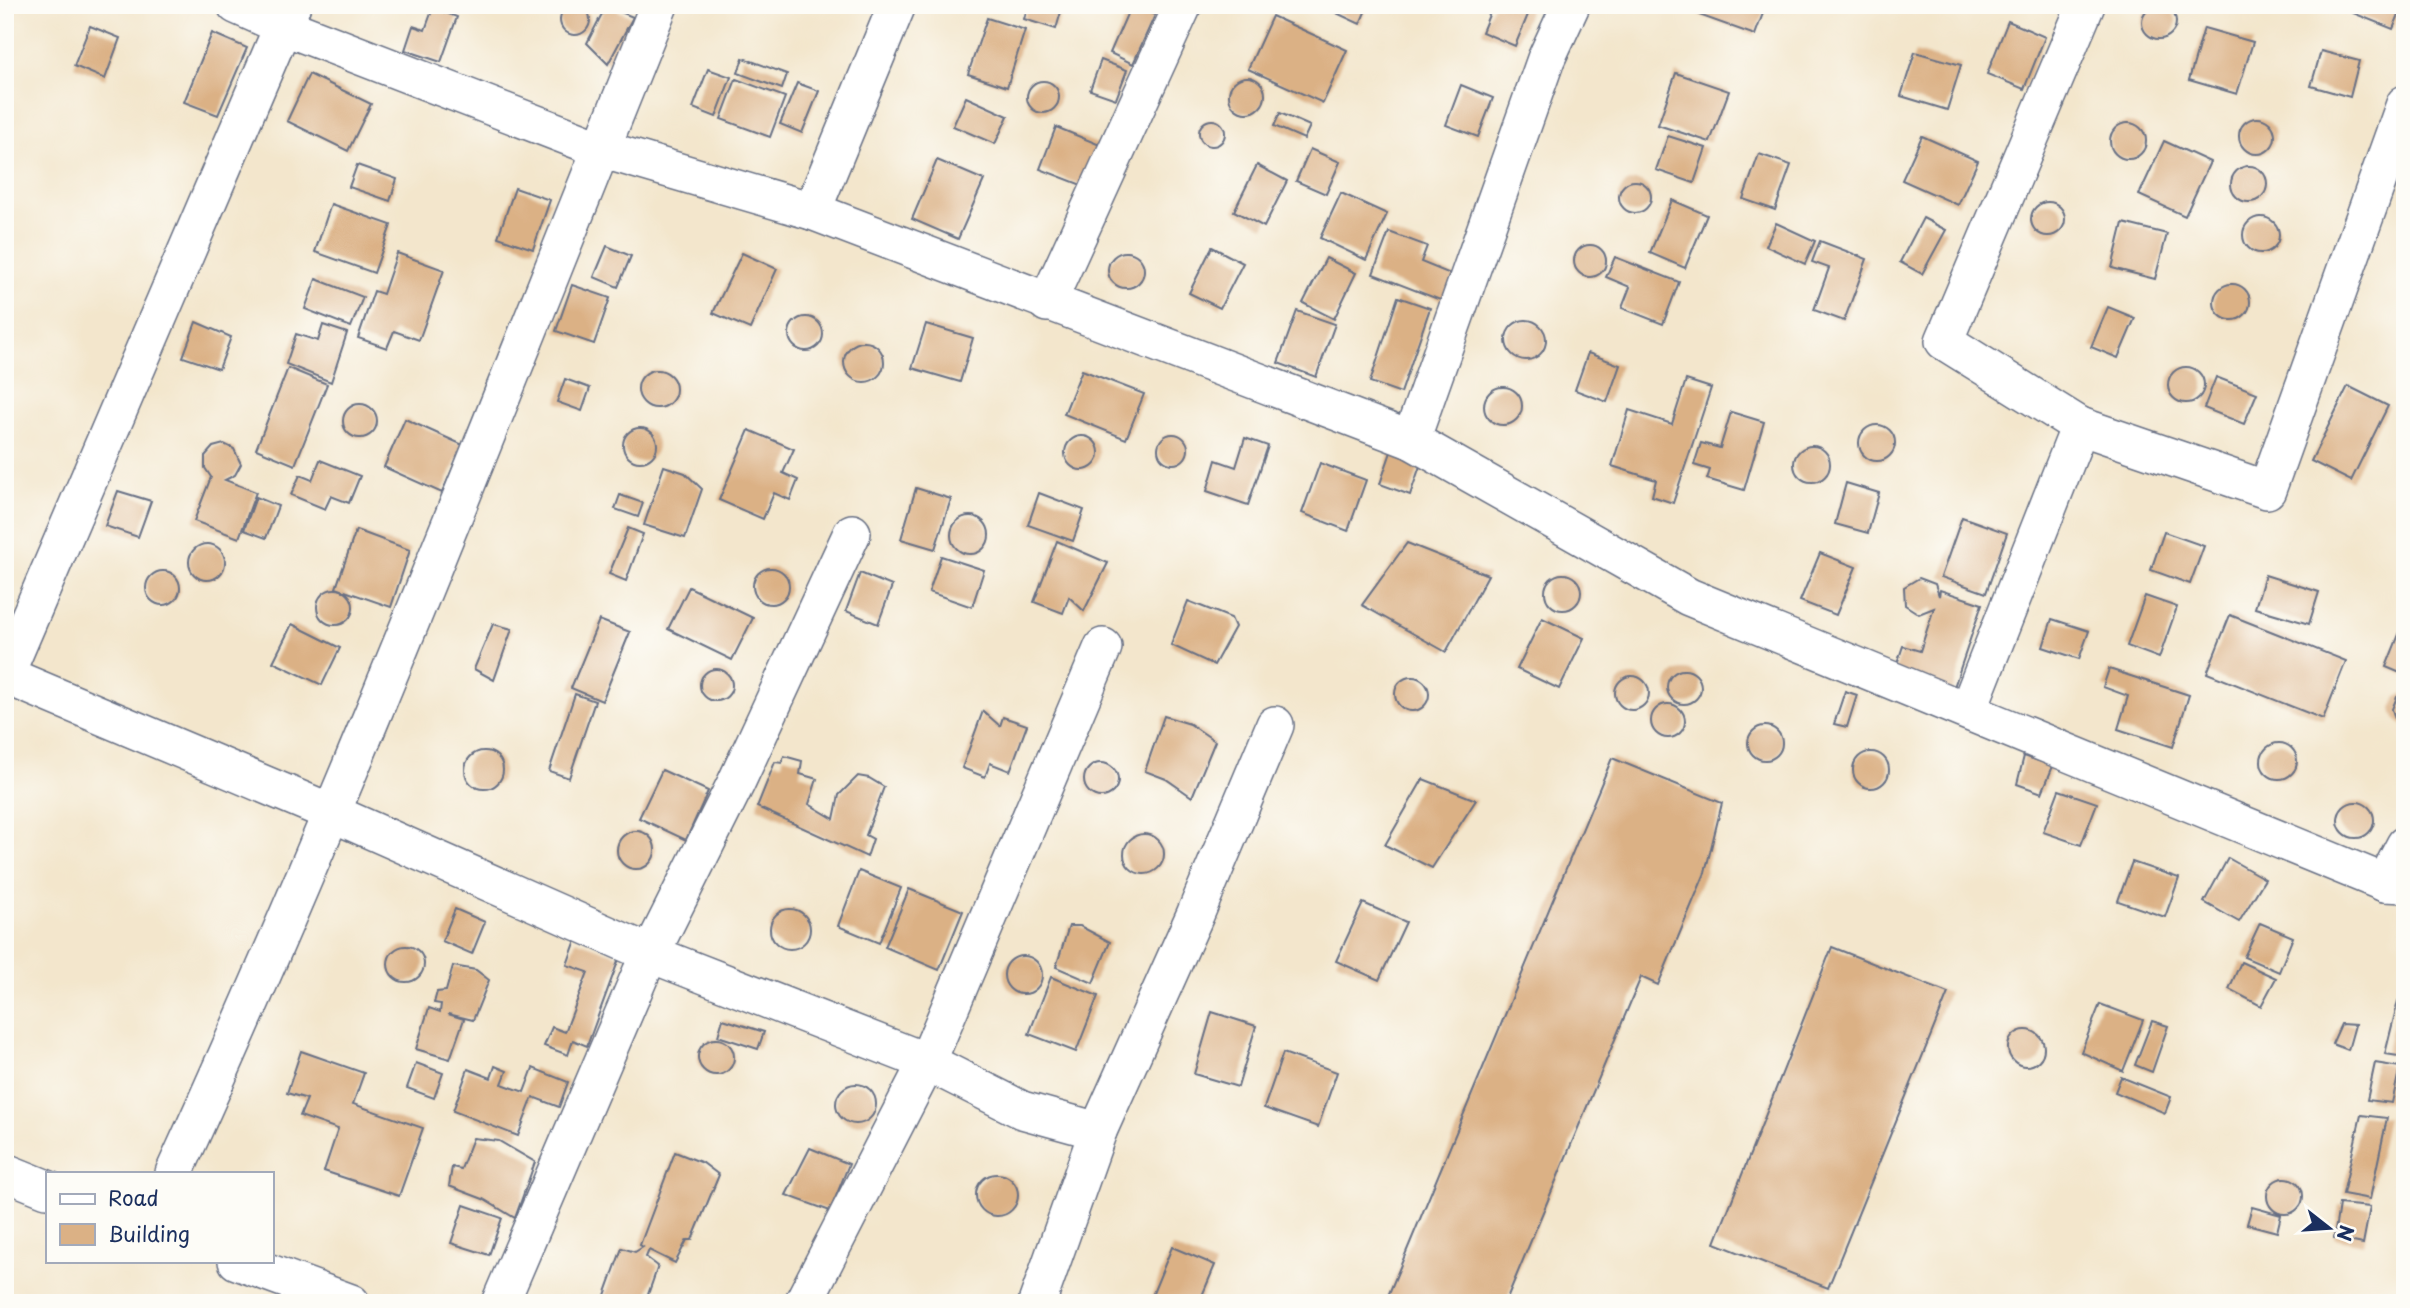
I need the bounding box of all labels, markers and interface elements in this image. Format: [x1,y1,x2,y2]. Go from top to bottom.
legend [46,1172,273,1262]
text: Road [108,1181,159,1213]
north arrow [2294,1192,2364,1262]
text: Building [108,1217,190,1249]
text: N [2331,1222,2362,1245]

